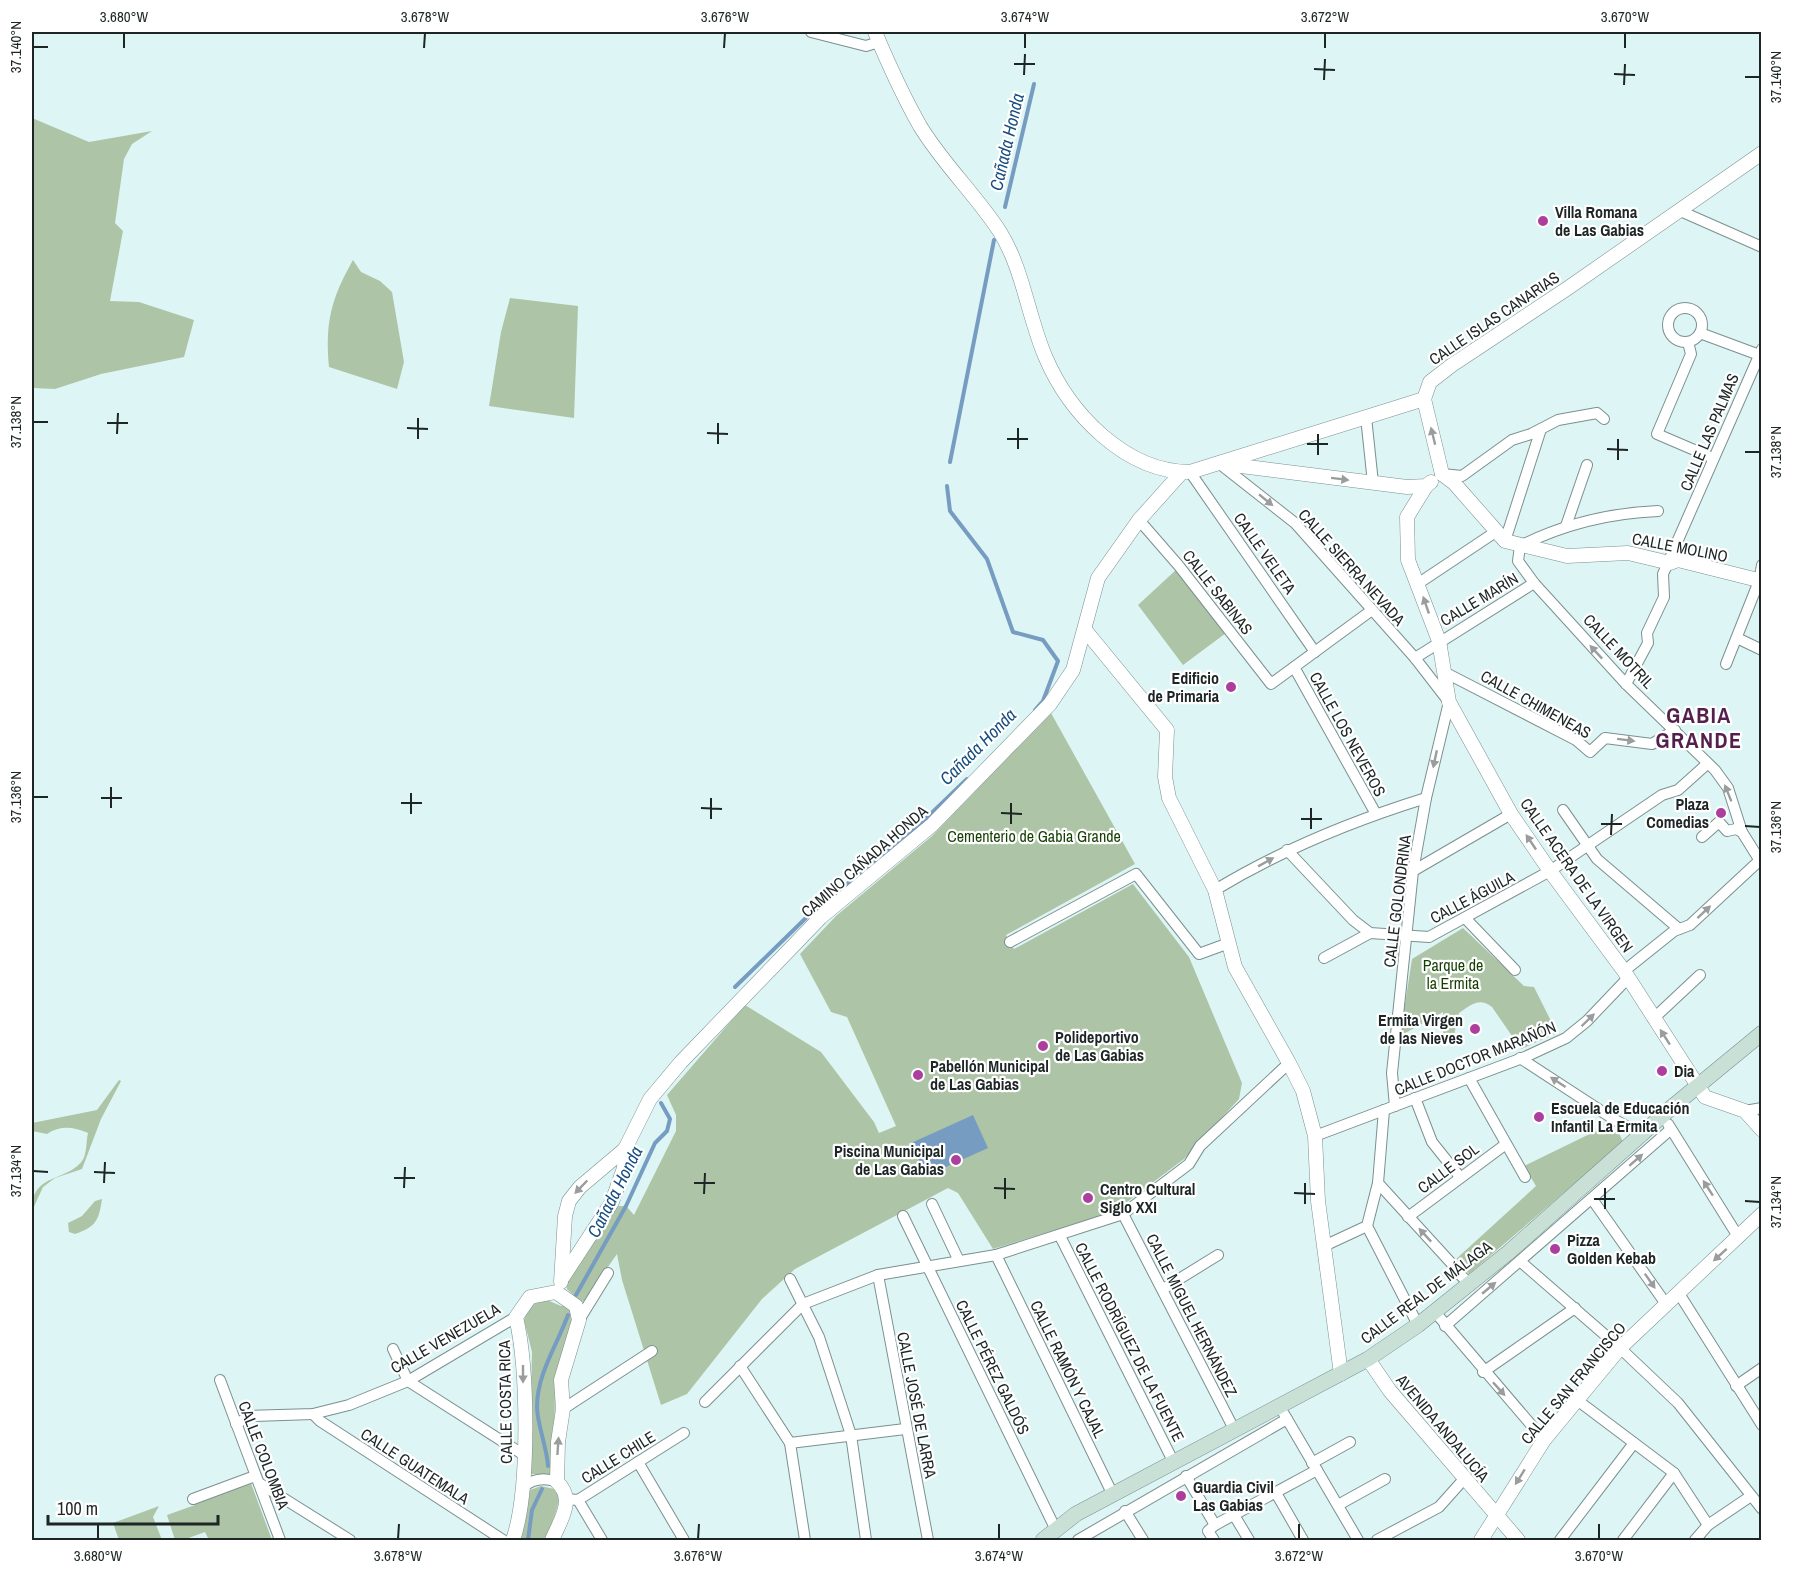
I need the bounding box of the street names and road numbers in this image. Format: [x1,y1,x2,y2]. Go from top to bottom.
street label: CALLE ISLAS CANARIAS [1424,266,1564,370]
street label: CALLE LAS PALMAS [1674,370,1744,494]
street label: CALLE SIERRA NEVADA [1294,504,1411,630]
street label: CALLE VELETA [1229,508,1301,598]
street label: CALLE MOLINO [1630,527,1730,567]
street label: CALLE SABINAS [1178,545,1258,639]
street label: CALLE MARÍN [1436,567,1522,631]
street label: CALLE MOTRIL [1579,609,1660,694]
street label: CALLE CHIMENEAS [1477,665,1595,744]
street label: CALLE LOS NEVEROS [1305,668,1392,800]
street label: CALLE ACERA DE LA VIRGEN [1515,793,1639,957]
street label: CAMINO CAÑADA HONDA [796,800,932,922]
street label: CALLE GOLONDRINA [1378,833,1416,969]
street label: CALLE ÁGUILA [1426,865,1518,928]
street label: CALLE DOCTOR MARAÑÓN [1391,1015,1559,1101]
street label: CALLE SOL [1413,1137,1484,1198]
street label: CALLE MIGUEL HERNÁNDEZ [1141,1230,1243,1400]
street label: CALLE REAL DE MÁLAGA [1356,1235,1496,1349]
street label: CALLE RODRÍGUEZ DE LA FUENTE [1070,1239,1190,1445]
street label: CALLE PÉREZ GALDÓS [951,1296,1035,1438]
street label: CALLE RAMÓN Y CAJAL [1025,1297,1111,1442]
street label: CALLE VENEZUELA [386,1298,504,1378]
street label: CALLE SAN FRANCISCO [1515,1317,1631,1449]
street label: CALLE JOSÉ DE LARRA [892,1330,942,1480]
street label: CALLE COSTA RICA [493,1340,517,1464]
street label: AVENIDA ANDALUCÍA [1391,1369,1495,1487]
street label: CALLE COLOMBIA [233,1398,295,1513]
street label: CALLE GUATEMALA [357,1423,474,1509]
street label: CALLE CHILE [577,1425,659,1489]

